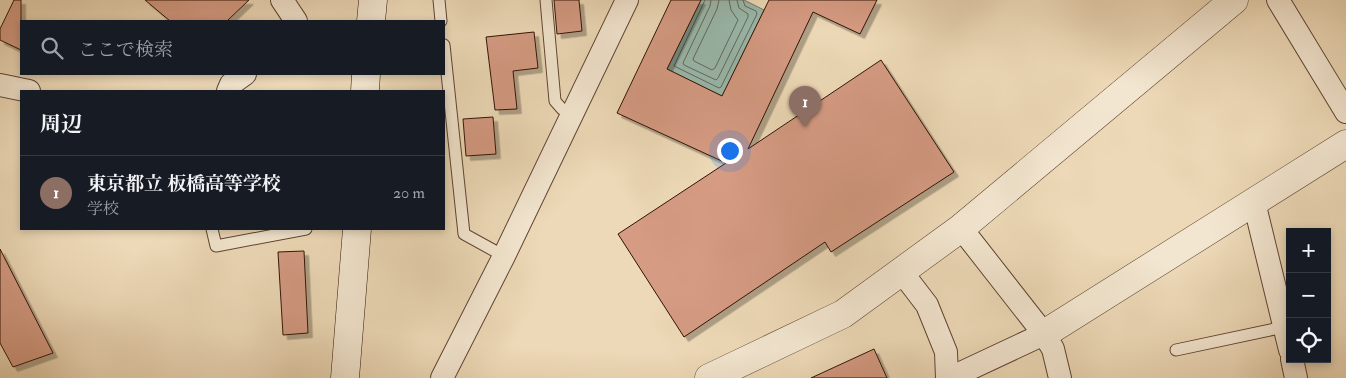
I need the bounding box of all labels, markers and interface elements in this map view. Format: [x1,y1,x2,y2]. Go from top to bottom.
search box [20,20,445,75]
icon: search [38,34,66,62]
text: ここで検索 [78,38,173,62]
pin: 1 [789,86,821,127]
text: 周辺 [40,111,82,138]
your location [717,138,743,164]
text: 東京都立 板橋高等学校 [87,172,281,196]
text: 1 [53,183,59,203]
text: 20 m [393,183,425,203]
text: 学校 [87,199,119,219]
map controls [1286,228,1331,363]
button: + [1286,228,1331,273]
button: − [1286,273,1331,318]
button: locate [1286,318,1331,363]

